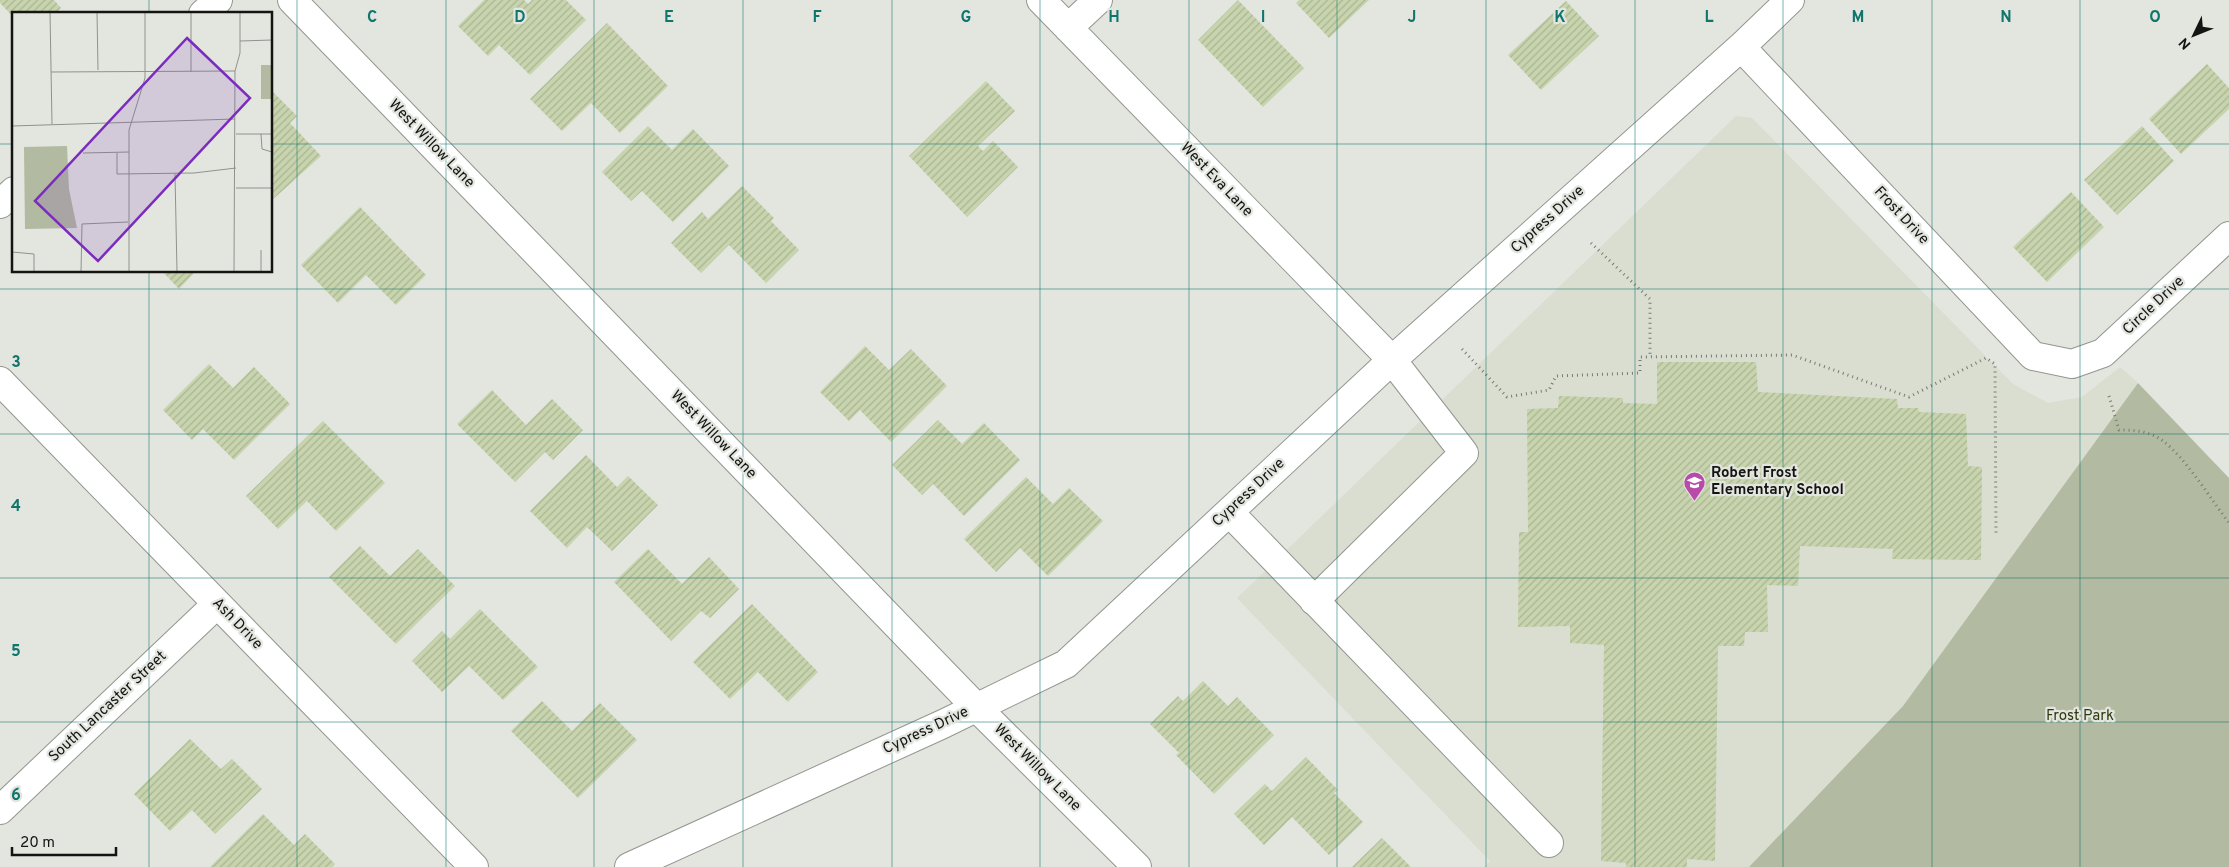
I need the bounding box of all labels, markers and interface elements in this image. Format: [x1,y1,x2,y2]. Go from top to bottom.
text: C [367,8,377,28]
text: D [514,8,526,28]
text: E [664,8,674,28]
text: F [812,8,822,28]
text: G [961,8,971,28]
text: H [1108,8,1120,28]
text: I [1261,8,1265,28]
text: J [1408,8,1416,28]
text: K [1554,8,1566,28]
text: L [1704,8,1714,28]
text: M [1852,8,1864,28]
text: N [2000,8,2012,28]
text: O [2149,8,2161,28]
north arrow [2169,10,2219,60]
inset map [12,12,272,272]
text: N [2176,33,2195,52]
street label: West Willow Lane [384,96,478,192]
street label: West Eva Lane [1176,139,1256,221]
street label: Cypress Drive [1507,182,1589,258]
street label: Frost Drive [1869,183,1933,249]
street label: Circle Drive [2119,273,2189,339]
text: 3 [11,353,21,373]
street label: West Willow Lane [666,387,760,483]
street label: Cypress Drive [1209,454,1289,532]
place label: Robert Frost Elementary School [1711,464,1844,500]
school or university icon: Robert Frost Elementary School [1683,470,1707,501]
text: 4 [11,497,21,517]
street label: Ash Drive [208,594,266,654]
text: 5 [11,642,21,662]
street label: South Lancaster Street [45,647,171,767]
street label: Cypress Drive [880,703,972,759]
park label: Frost Park [2046,707,2114,726]
street label: West Willow Lane [989,720,1085,816]
text: 6 [11,786,21,806]
scale bar [12,824,116,856]
text: 20 m [20,834,55,853]

